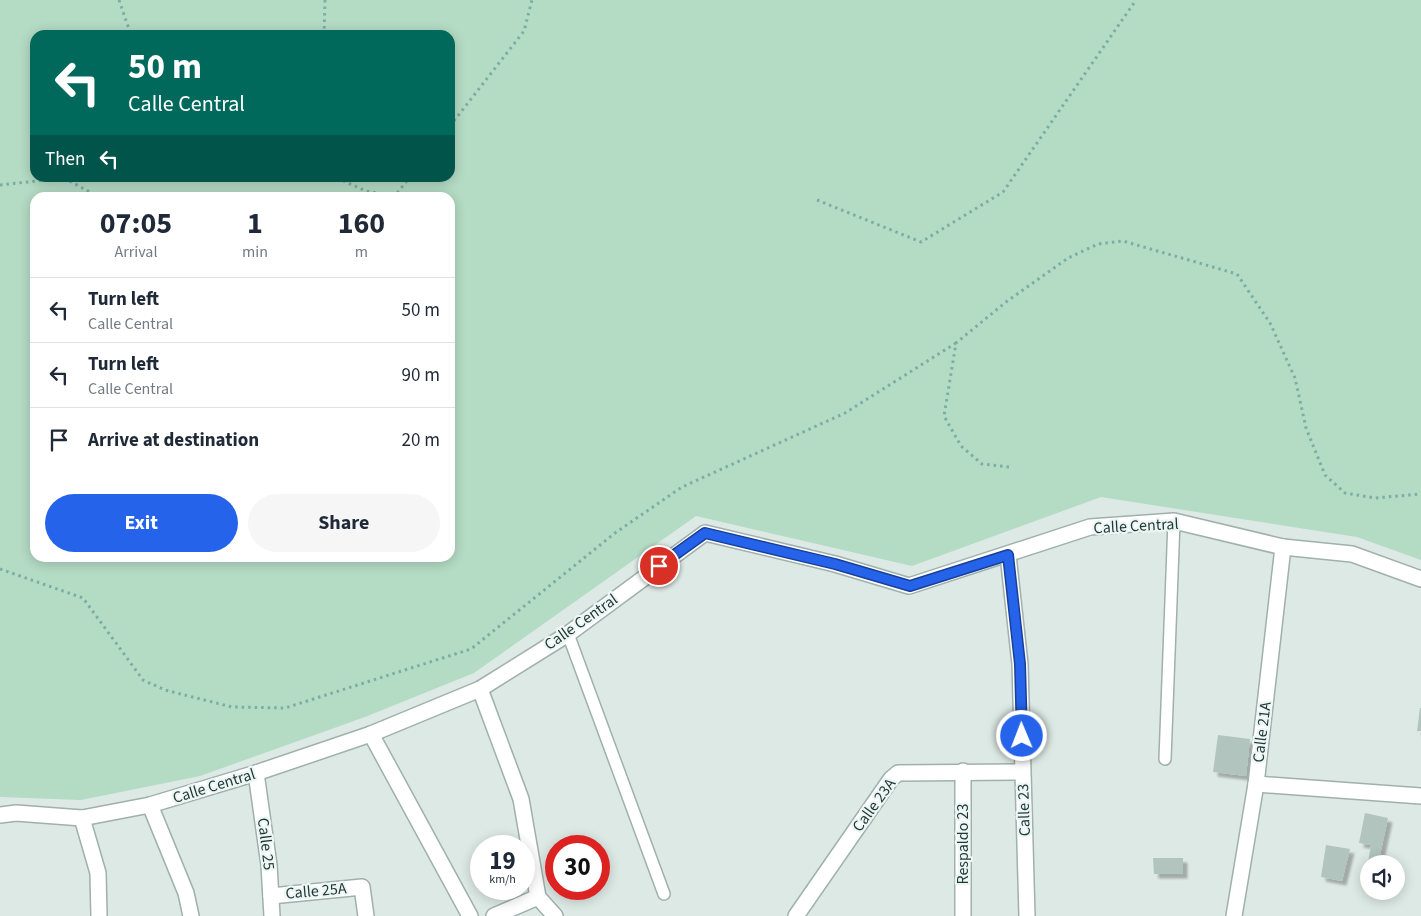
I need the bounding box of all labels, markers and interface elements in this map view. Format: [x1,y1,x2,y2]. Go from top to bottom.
text: 50 m [128,42,202,92]
icon: left [45,50,110,115]
text: Calle Central [128,88,245,120]
icon: left [95,145,123,173]
text: Then [45,146,85,173]
text: 07:05 [100,202,172,245]
text: 1 [247,202,263,245]
text: 160 [338,202,385,245]
text: Arrival [114,241,157,263]
text: min [242,241,268,263]
text: m [355,241,368,263]
text: Turn left [88,286,159,313]
icon: left [45,296,73,324]
text: 50 m [402,297,440,324]
text: Calle Central [88,313,173,335]
text: Turn left [88,351,159,378]
icon: left [45,361,73,389]
text: 90 m [402,362,440,389]
text: Calle Central [88,378,173,400]
icon: arrive [45,426,73,454]
text: Arrive at destination [88,427,259,454]
text: 20 m [402,427,440,454]
button: Exit [45,494,238,552]
button: Share [248,494,440,552]
street label: Calle Central [1093,513,1179,539]
pin [638,545,680,587]
icon: arrive [645,552,673,580]
street label: Calle Central [540,589,622,655]
street label: Calle 21A [1247,700,1277,764]
position arrow [995,709,1047,761]
street label: Calle Central [170,763,258,809]
street label: Calle 23A [847,774,901,836]
street label: Calle 23 [1012,783,1036,837]
street label: Respaldo 23 [952,803,974,885]
street label: Calle 25 [252,817,280,871]
speed limit sign: 30 [545,835,610,900]
text: 19 [489,843,516,879]
map controls [1360,855,1405,900]
button: sound [1360,855,1405,900]
text: km/h [489,871,516,888]
street label: Calle 25A [285,877,348,905]

